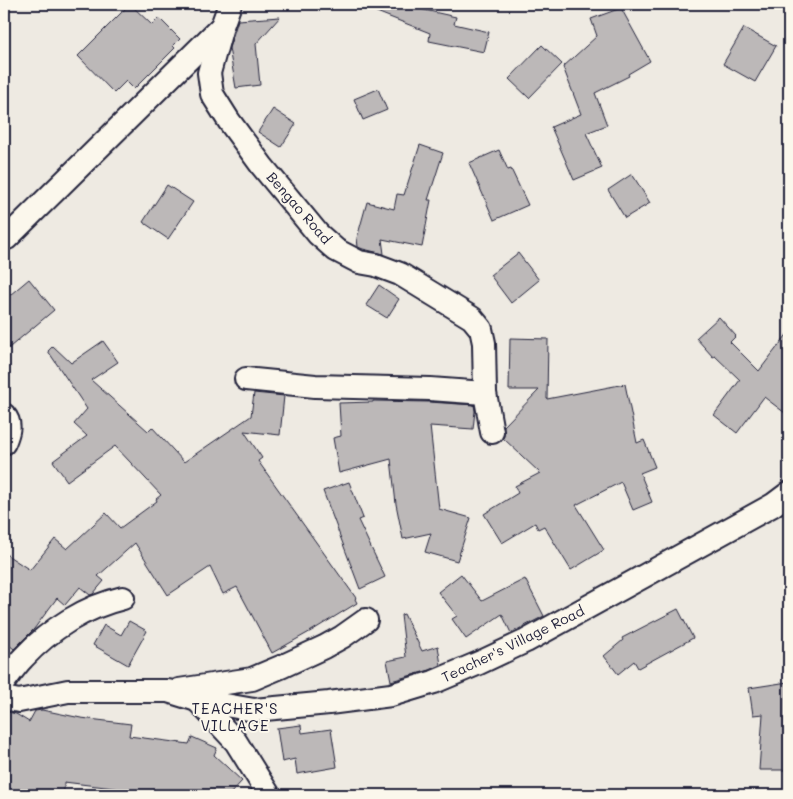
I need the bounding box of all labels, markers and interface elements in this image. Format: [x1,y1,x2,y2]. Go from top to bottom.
street label: Bengao Road [263,168,336,248]
street label: Teacher's Village Road [438,601,587,686]
district label: TEACHER'S VILLAGE [192,698,278,735]

